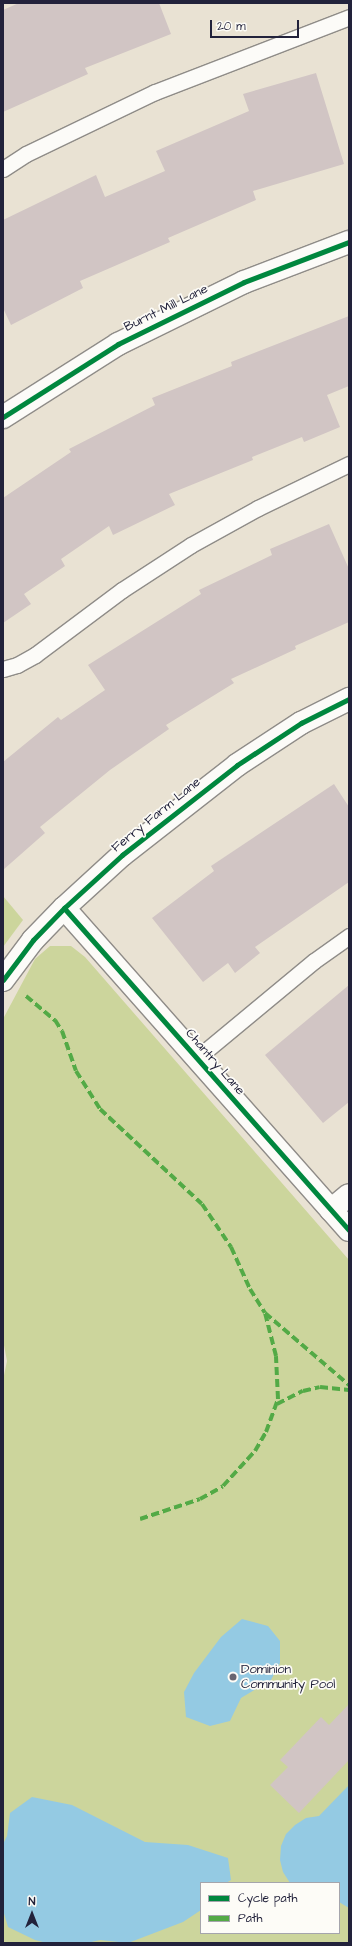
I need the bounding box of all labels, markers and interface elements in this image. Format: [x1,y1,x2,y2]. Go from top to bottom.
scale bar [212,12,301,38]
text: 20 m [217,18,246,35]
street label: Burnt Mill Lane [122,281,210,335]
street label: Ferry Farm Lane [108,774,204,856]
street label: Chantry Lane [182,1026,248,1098]
place label: Dominion Community Pool [241,1662,335,1693]
marker: Dominion Community Pool [228,1672,238,1682]
legend [200,1882,340,1934]
text: Cycle path [238,1890,297,1907]
north arrow [12,1894,52,1934]
text: N [29,1894,35,1909]
text: Path [238,1910,263,1927]

